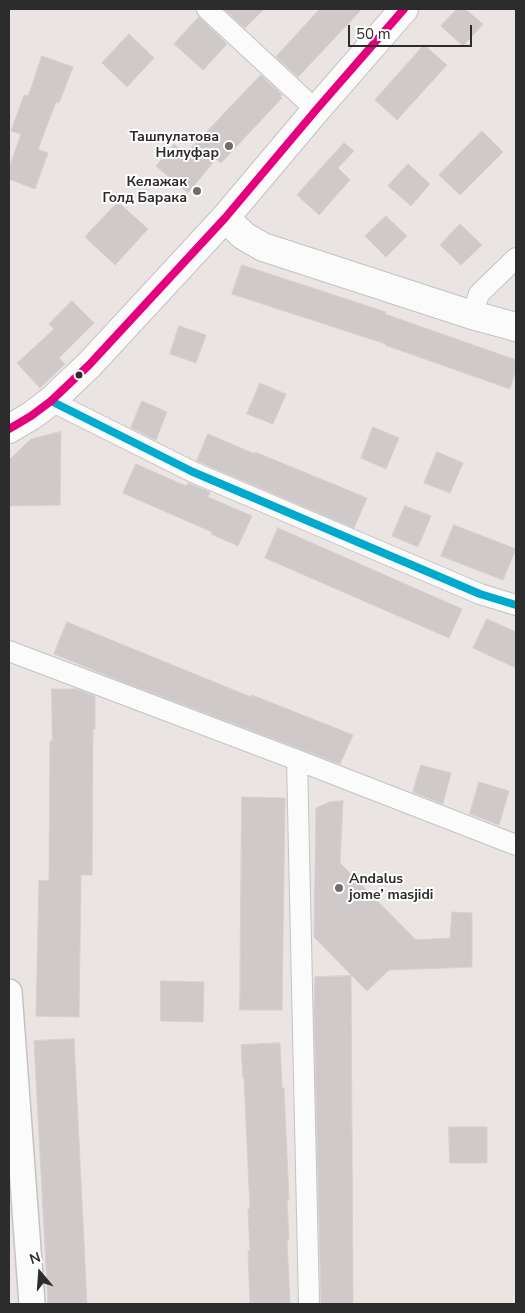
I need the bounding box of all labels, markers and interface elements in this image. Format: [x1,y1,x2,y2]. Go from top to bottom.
scale bar [350,15,474,47]
text: 50 m [356,24,391,44]
place label: Ташпулатова Нилуфар [129,130,219,162]
marker: Ташпулатова Нилуфар [223,140,235,152]
place label: Келажак Голд Барака [103,175,187,208]
marker: Келажак Голд Барака [191,185,203,197]
unlabelled marker [74,370,84,380]
place label: Andalus jome’ masjidi [349,872,433,904]
marker: Andalus jome’ masjidi [333,882,345,894]
north arrow [15,1248,65,1298]
text: N [27,1248,43,1269]

